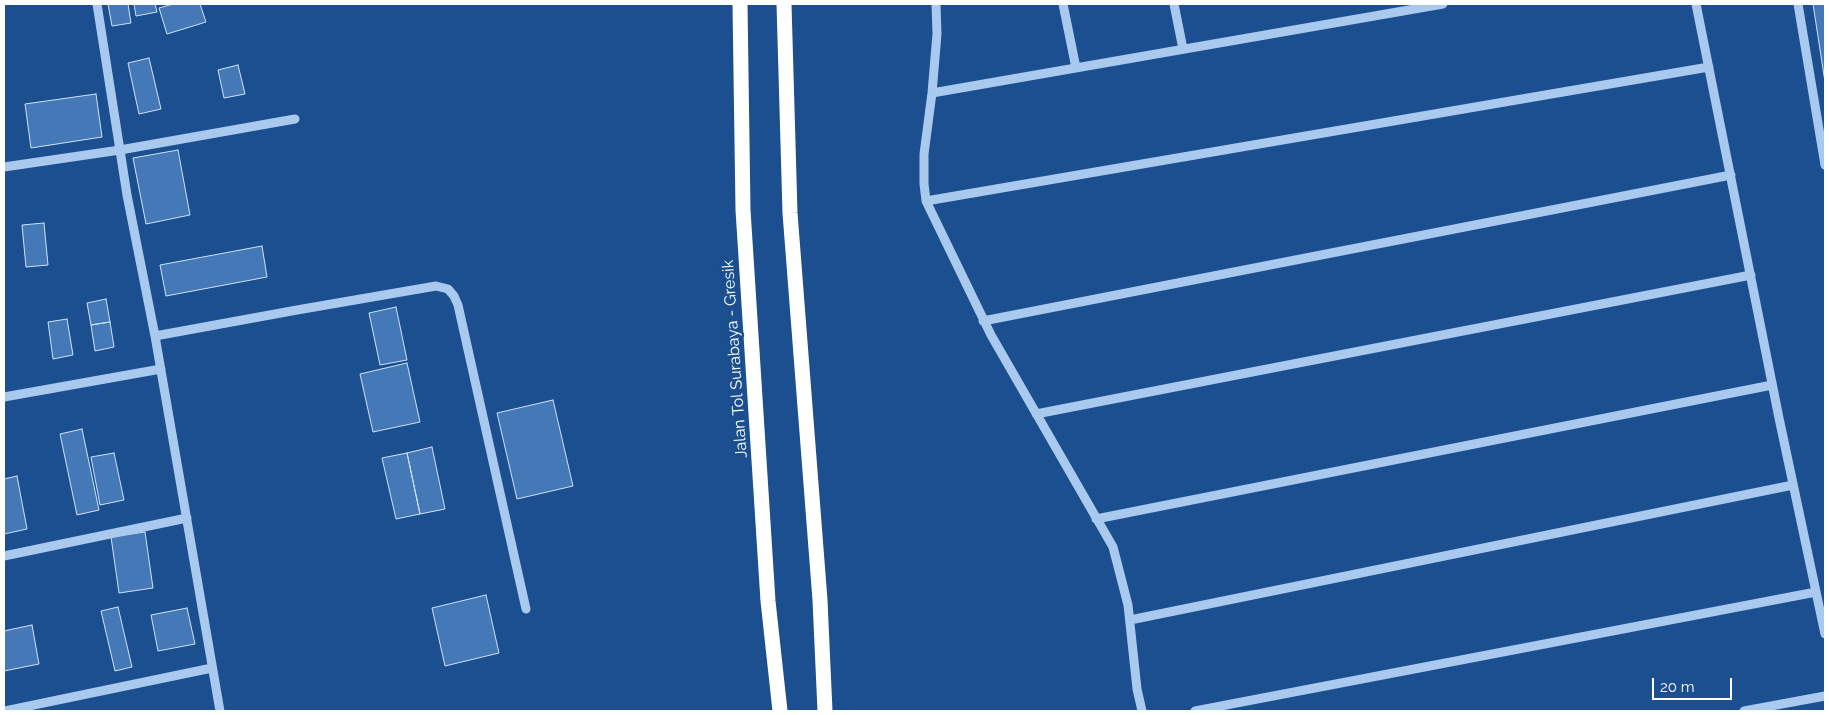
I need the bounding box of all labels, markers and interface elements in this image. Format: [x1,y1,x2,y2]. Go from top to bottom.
street label: Jalan Tol Surabaya - Gresik [718,259,752,459]
scale bar [1654,668,1734,700]
text: 20 m [1660,678,1695,696]

